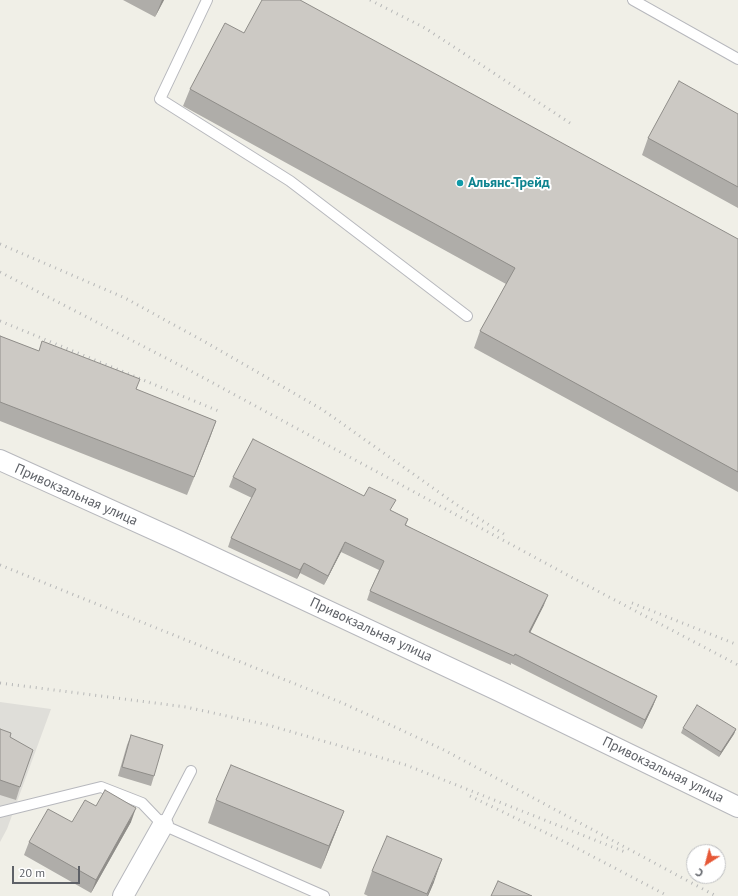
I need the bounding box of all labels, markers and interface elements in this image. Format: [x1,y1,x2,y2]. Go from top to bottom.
place label: Альянс-Трейд [468,175,550,191]
marker: Альянс-Трейд [455,178,465,188]
street label: Привокзальная улица [12,460,140,530]
street label: Привокзальная улица [307,594,435,666]
street label: Привокзальная улица [600,733,726,807]
north arrow [686,844,726,884]
scale bar [14,858,82,884]
text: 20 m [19,865,45,880]
text: С [693,865,706,880]

